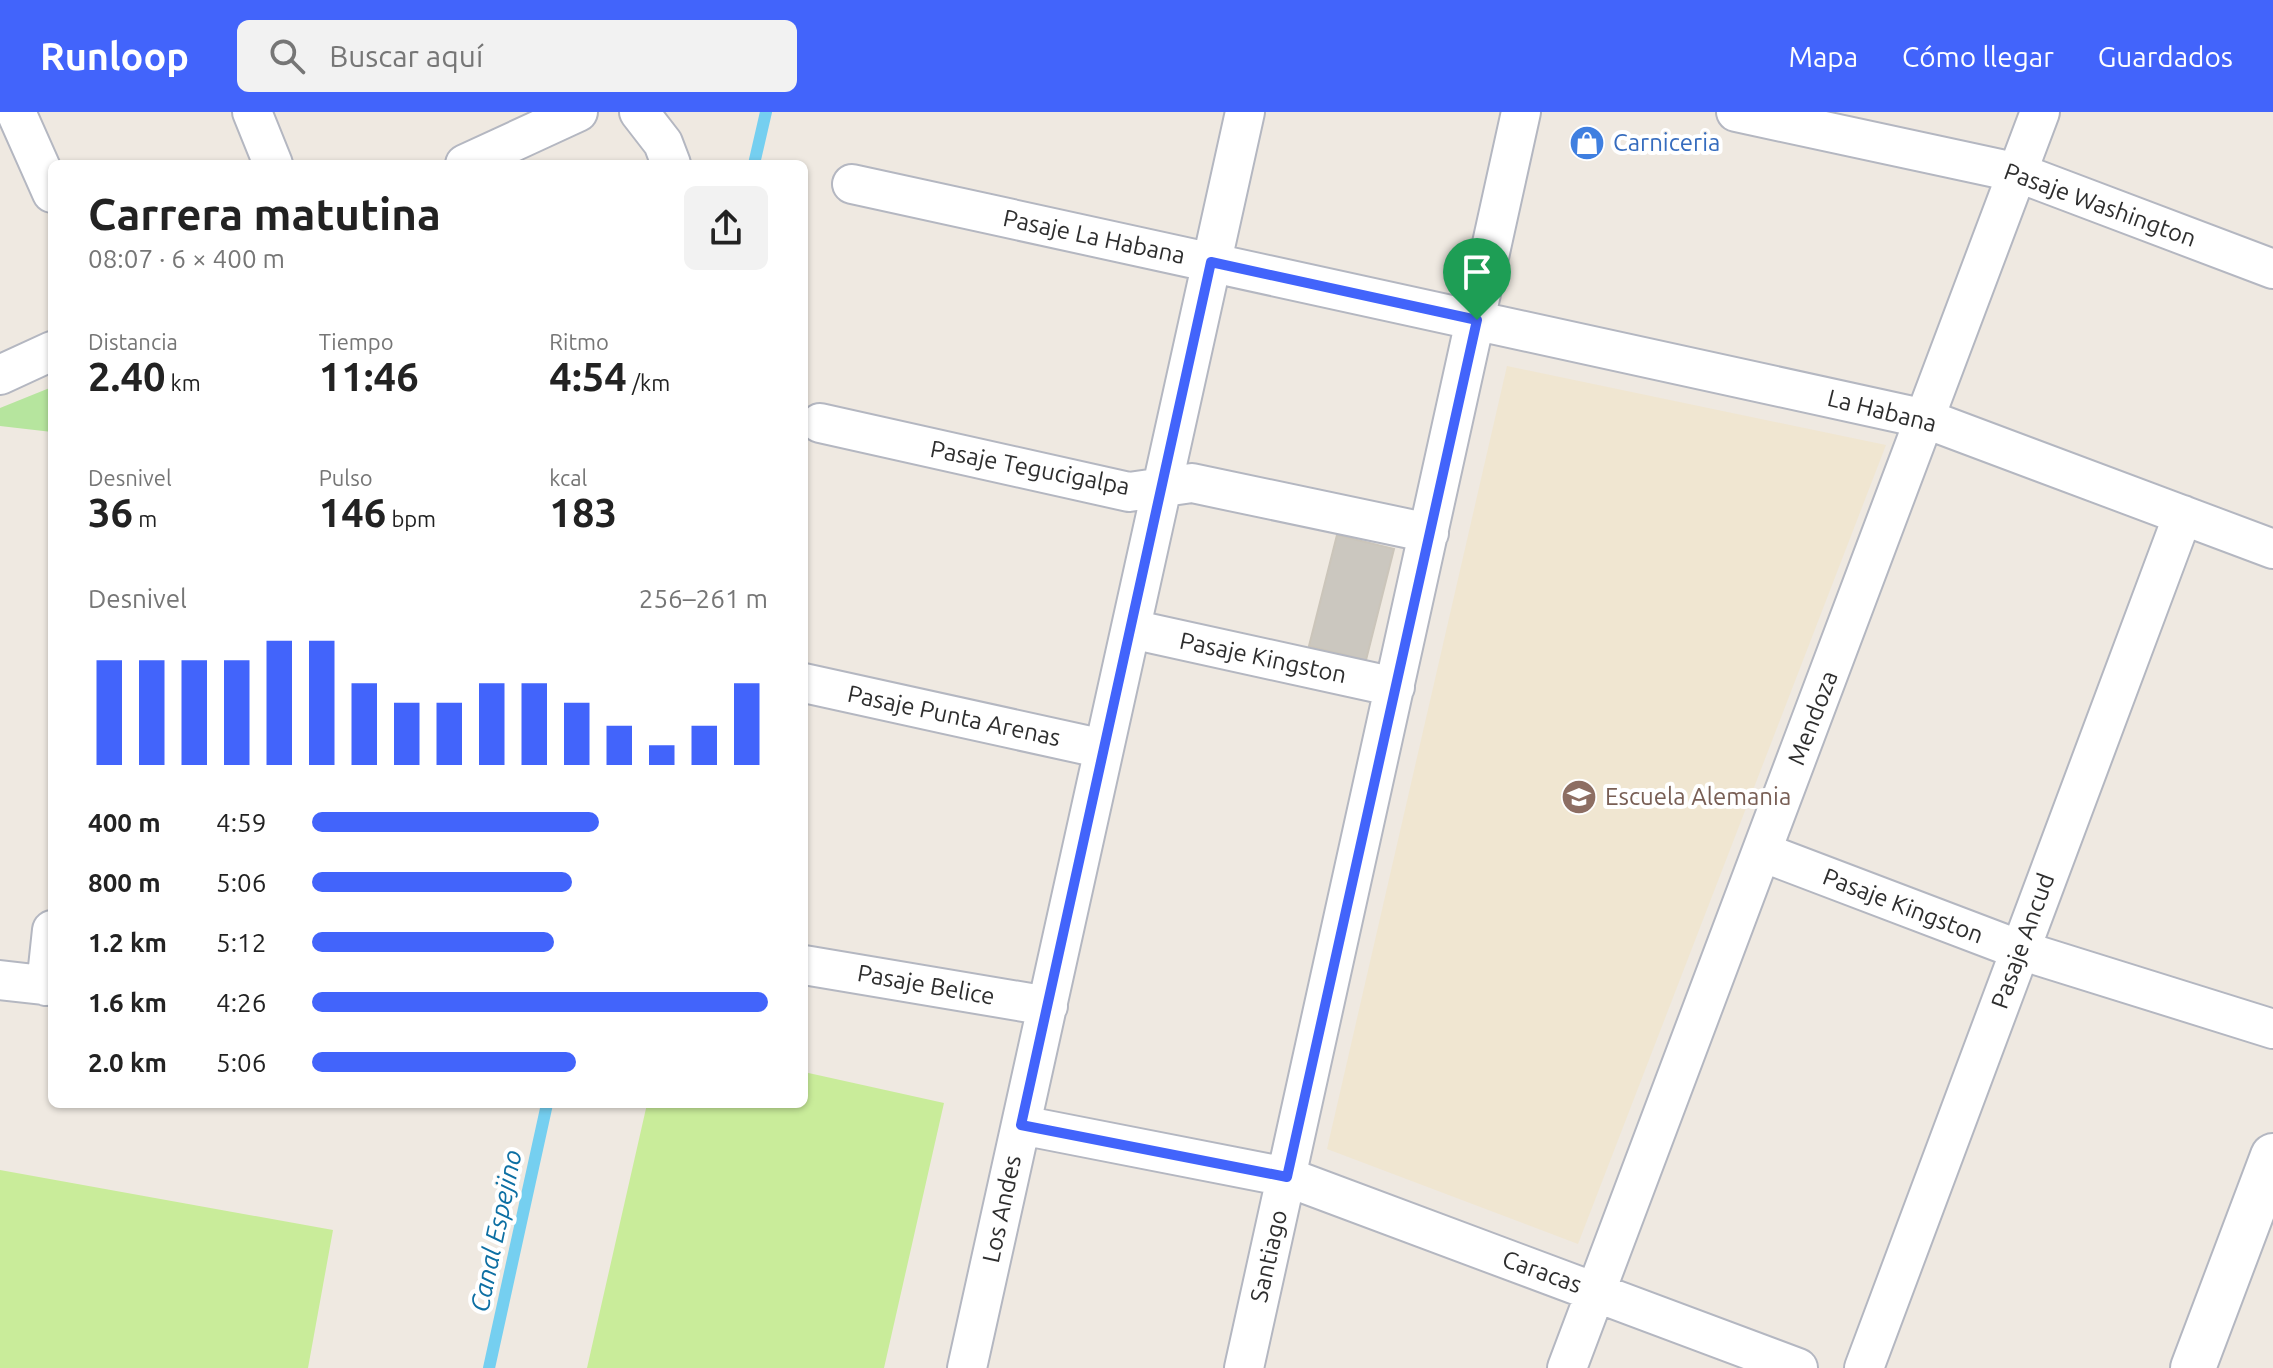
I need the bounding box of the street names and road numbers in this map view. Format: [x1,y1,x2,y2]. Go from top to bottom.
street label: Pasaje Washington [2000,157,2200,252]
street label: Pasaje La Habana [1001,204,1188,269]
street label: La Habana [1825,384,1940,437]
street label: Pasaje Tegucigalpa [928,435,1132,500]
street label: Pasaje Kingston [1177,627,1349,688]
street label: Mendoza [1782,667,1843,769]
street label: Pasaje Punta Arenas [845,680,1063,751]
street label: Pasaje Kingston [1819,863,1987,949]
street label: Pasaje Ancud [1986,869,2060,1012]
street label: Pasaje Belice [855,959,997,1010]
street label: Los Andes [977,1153,1026,1265]
street label: Santiago [1245,1207,1292,1305]
street label: Caracas [1499,1245,1585,1298]

